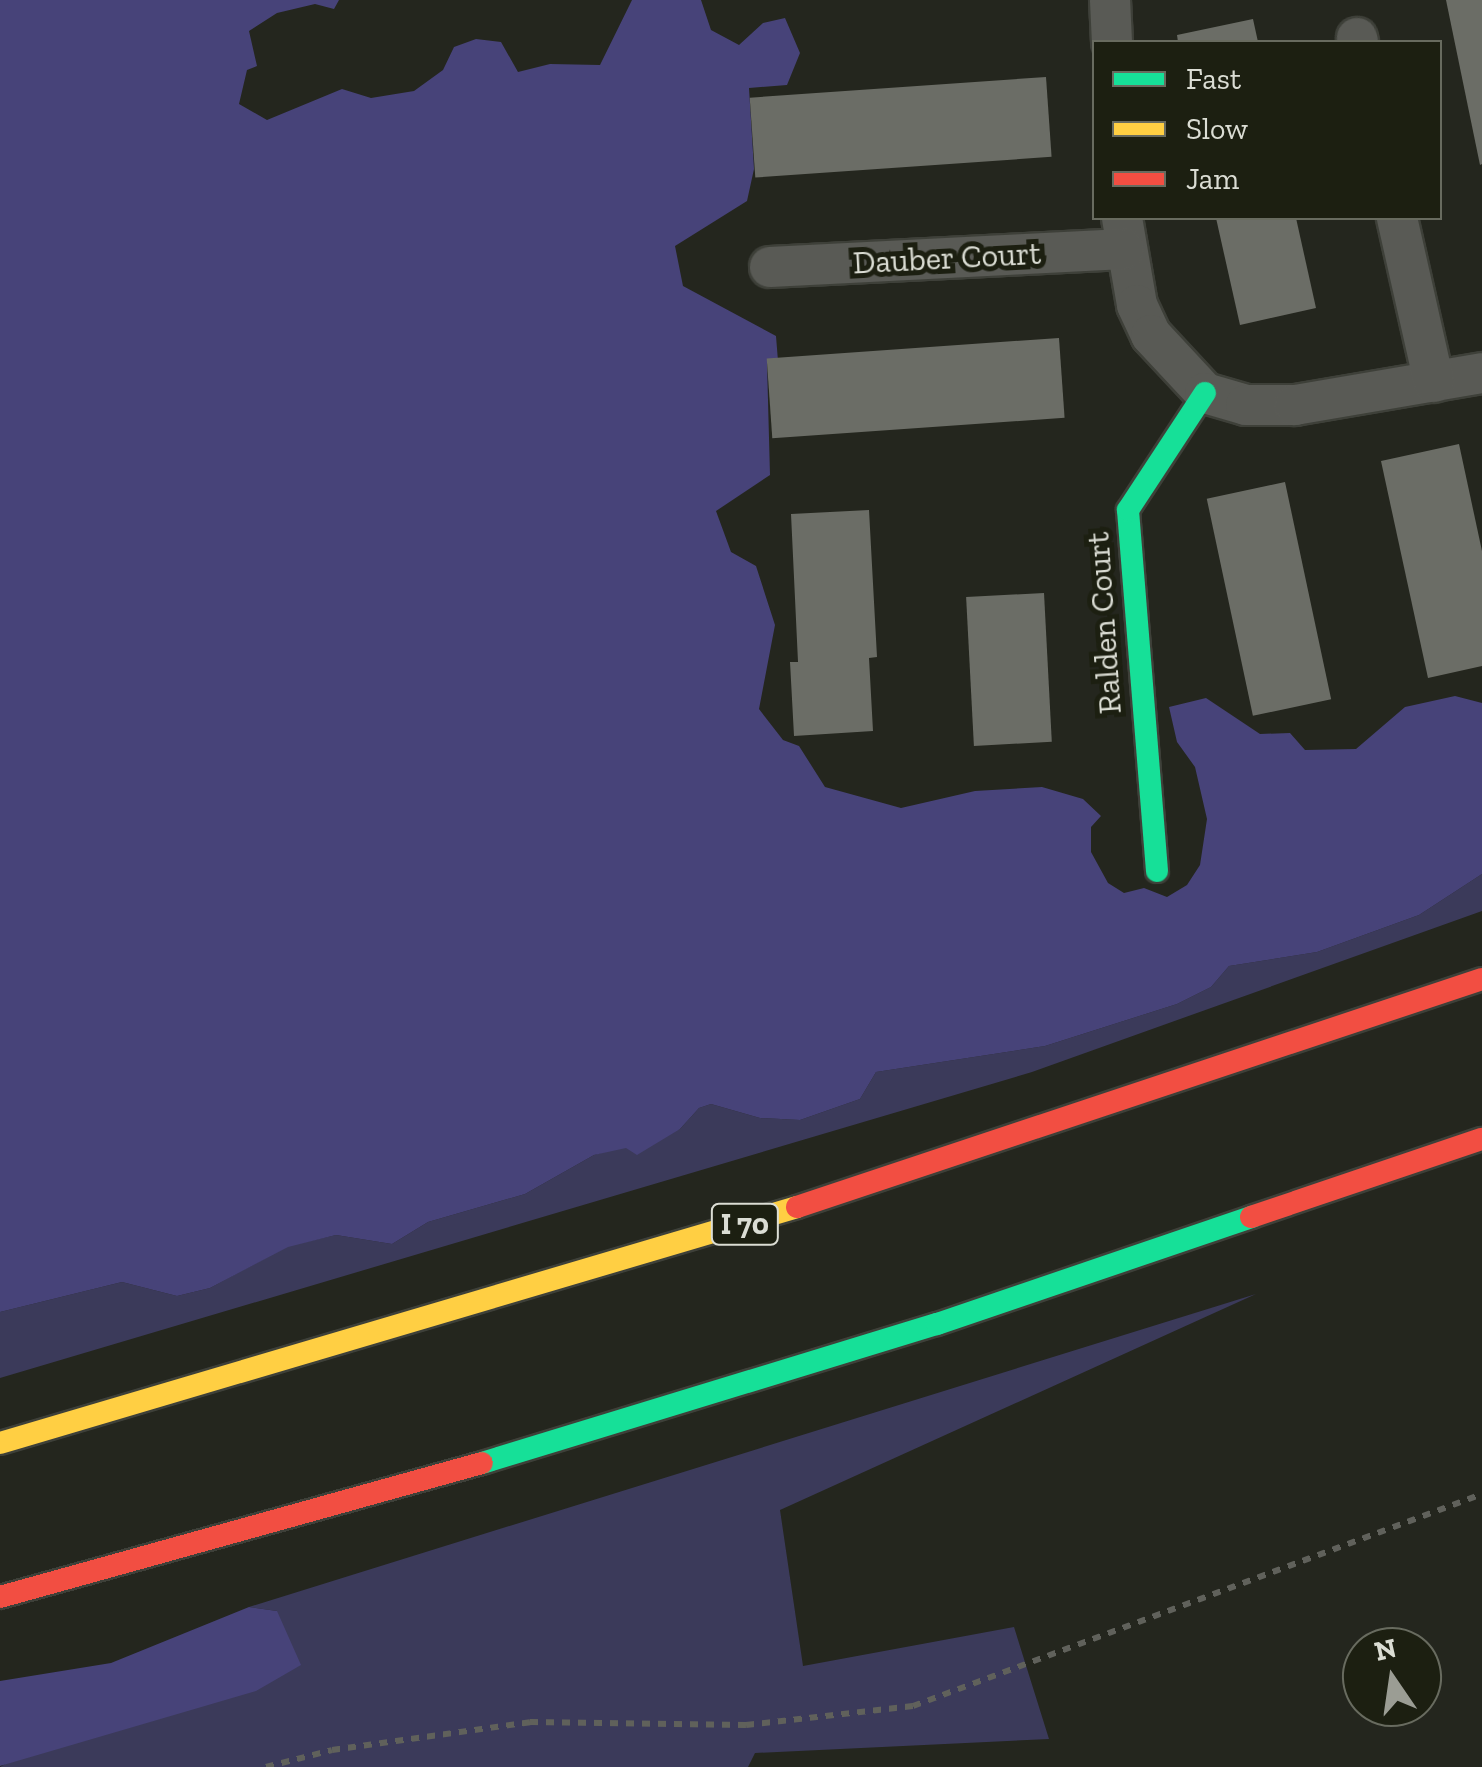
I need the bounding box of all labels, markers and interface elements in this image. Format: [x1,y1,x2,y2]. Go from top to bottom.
legend [1092,40,1442,220]
text: Fast [1186,61,1241,97]
text: Slow [1186,111,1248,147]
text: Jam [1186,161,1239,197]
street label: Dauber Court [852,234,1042,282]
street label: Ralden Court [1078,531,1130,715]
road number: I 70 [710,1199,780,1249]
north arrow [1342,1627,1442,1727]
text: N [1372,1631,1400,1668]

